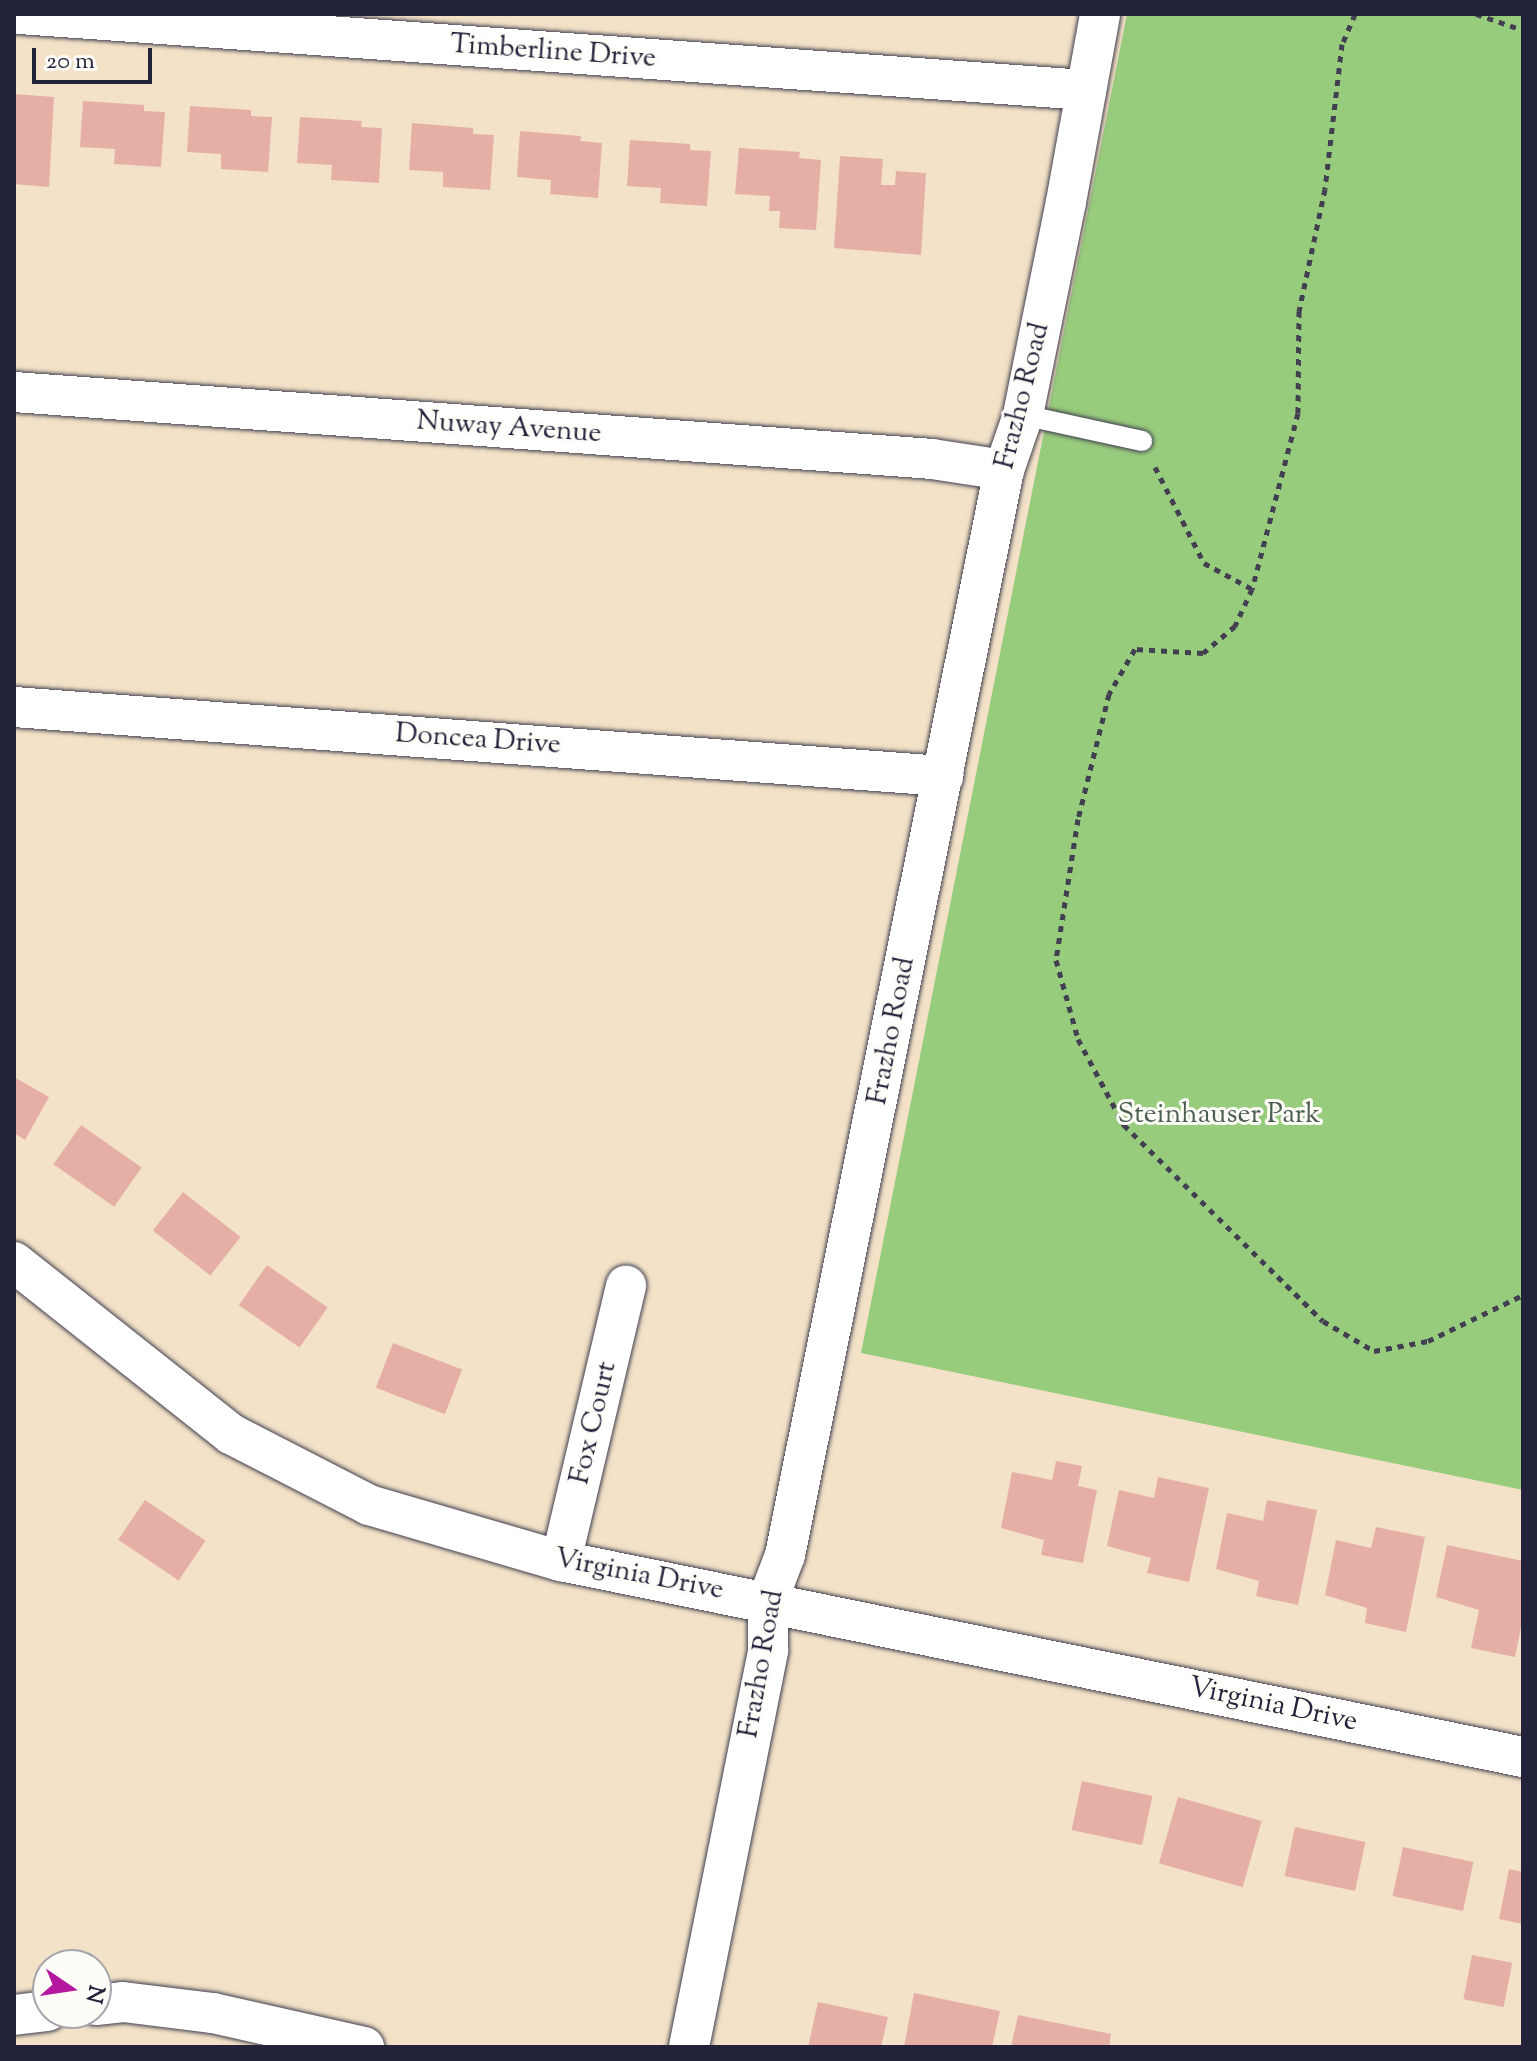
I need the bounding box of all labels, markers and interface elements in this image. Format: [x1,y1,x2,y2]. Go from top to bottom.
street label: Timberline Drive [449,28,657,76]
scale bar [36,32,156,82]
text: 20 m [46,45,95,79]
street label: Frazho Road [989,319,1057,473]
street label: Nuway Avenue [415,405,603,451]
street label: Doncea Drive [394,717,562,763]
street label: Frazho Road [861,954,923,1108]
park label: Steinhauser Park [1118,1098,1320,1132]
street label: Fox Court [564,1358,624,1488]
street label: Virginia Drive [552,1542,726,1608]
street label: Frazho Road [732,1587,792,1741]
street label: Virginia Drive [1186,1671,1360,1739]
north arrow [32,1949,112,2029]
text: N [76,1982,111,2006]

